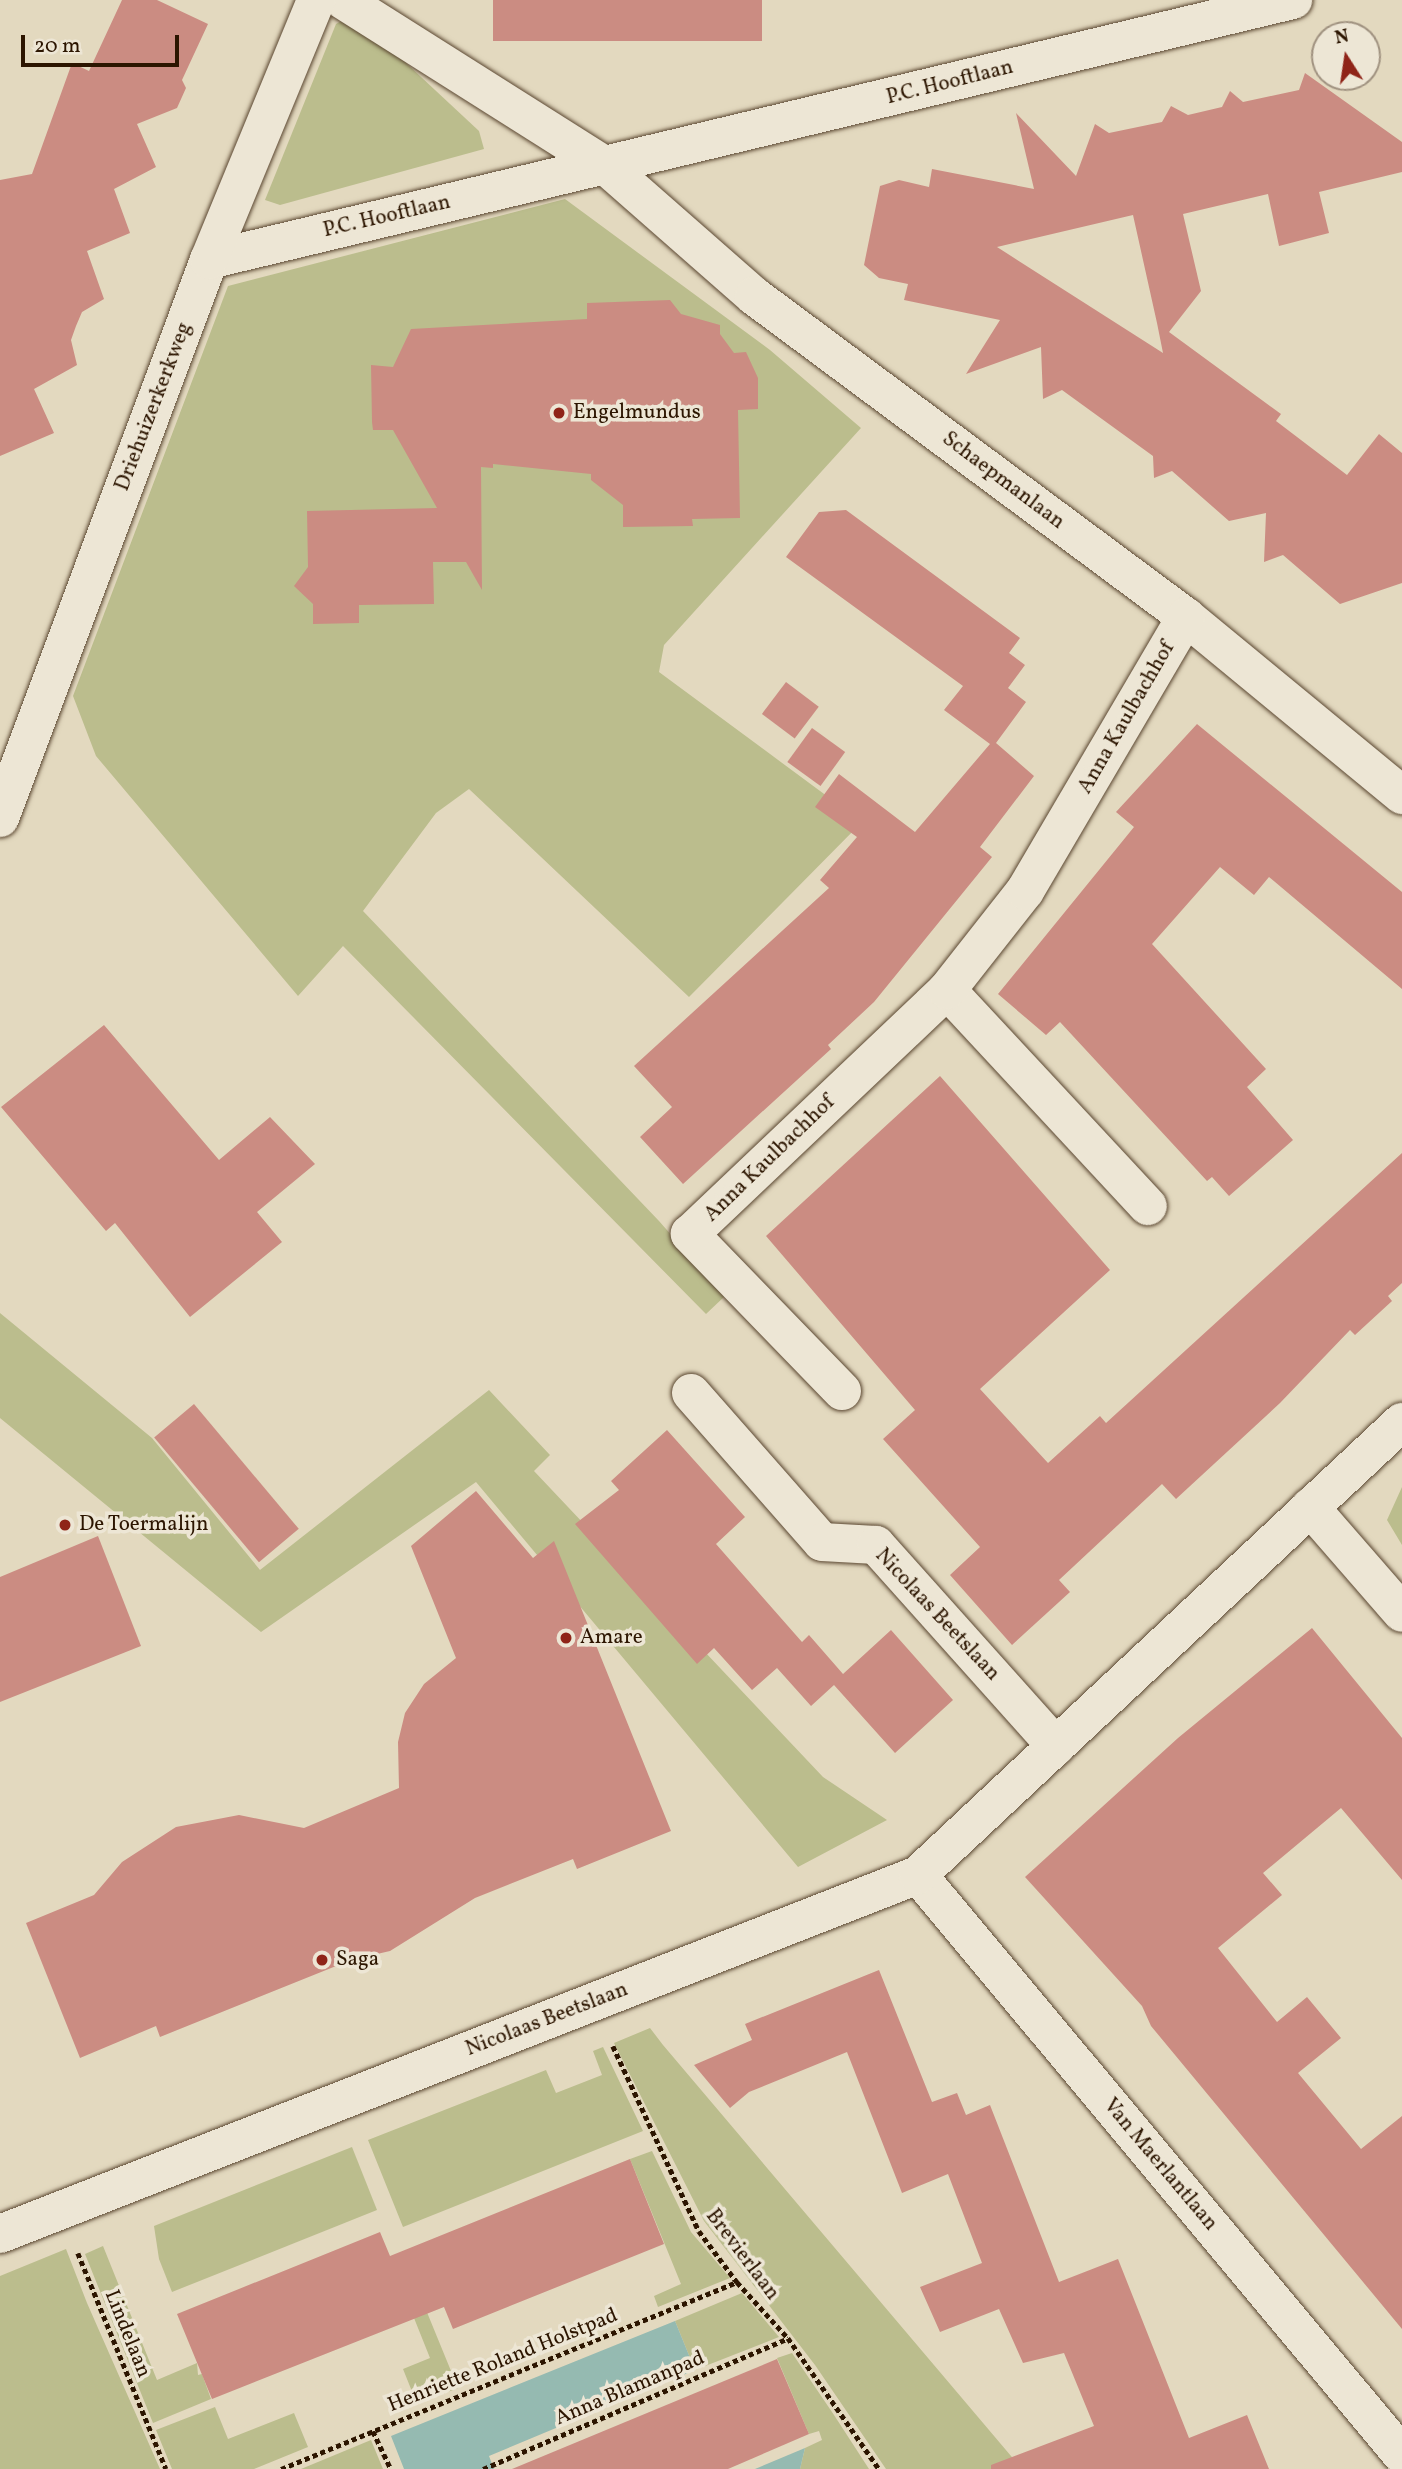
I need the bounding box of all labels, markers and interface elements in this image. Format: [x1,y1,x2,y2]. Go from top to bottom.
scale bar [24,21,182,65]
north arrow [1311,21,1381,91]
text: N [1333,23,1351,52]
text: 20 m [34,32,80,61]
street label: P.C. Hooftlaan [884,55,1016,111]
street label: P.C. Hooftlaan [321,190,453,244]
street label: Driehuizerkerkweg [110,319,198,495]
place label: Engelmundus [573,400,701,426]
marker: Engelmundus [551,405,567,421]
street label: Schaepmanlaan [937,427,1069,535]
street label: Anna Kaulbachhof [1073,637,1181,799]
street label: Anna Kaulbachhof [700,1090,840,1228]
place label: De Toermalijn [79,1512,209,1538]
marker: De Toermalijn [57,1517,73,1533]
street label: Nicolaas Beetslaan [869,1544,1005,1686]
place label: Amare [580,1625,643,1651]
marker: Amare [558,1630,574,1646]
place label: Saga [336,1947,379,1973]
marker: Saga [314,1952,330,1968]
street label: Nicolaas Beetslaan [462,1977,632,2063]
street label: Van Maerlantlaan [1097,2094,1223,2236]
street label: Brevierlaan [700,2204,784,2306]
street label: Lindelaan [98,2287,156,2381]
street label: Henriette Roland Holstpad [384,2303,622,2419]
street label: Anna Blamanpad [551,2346,709,2432]

